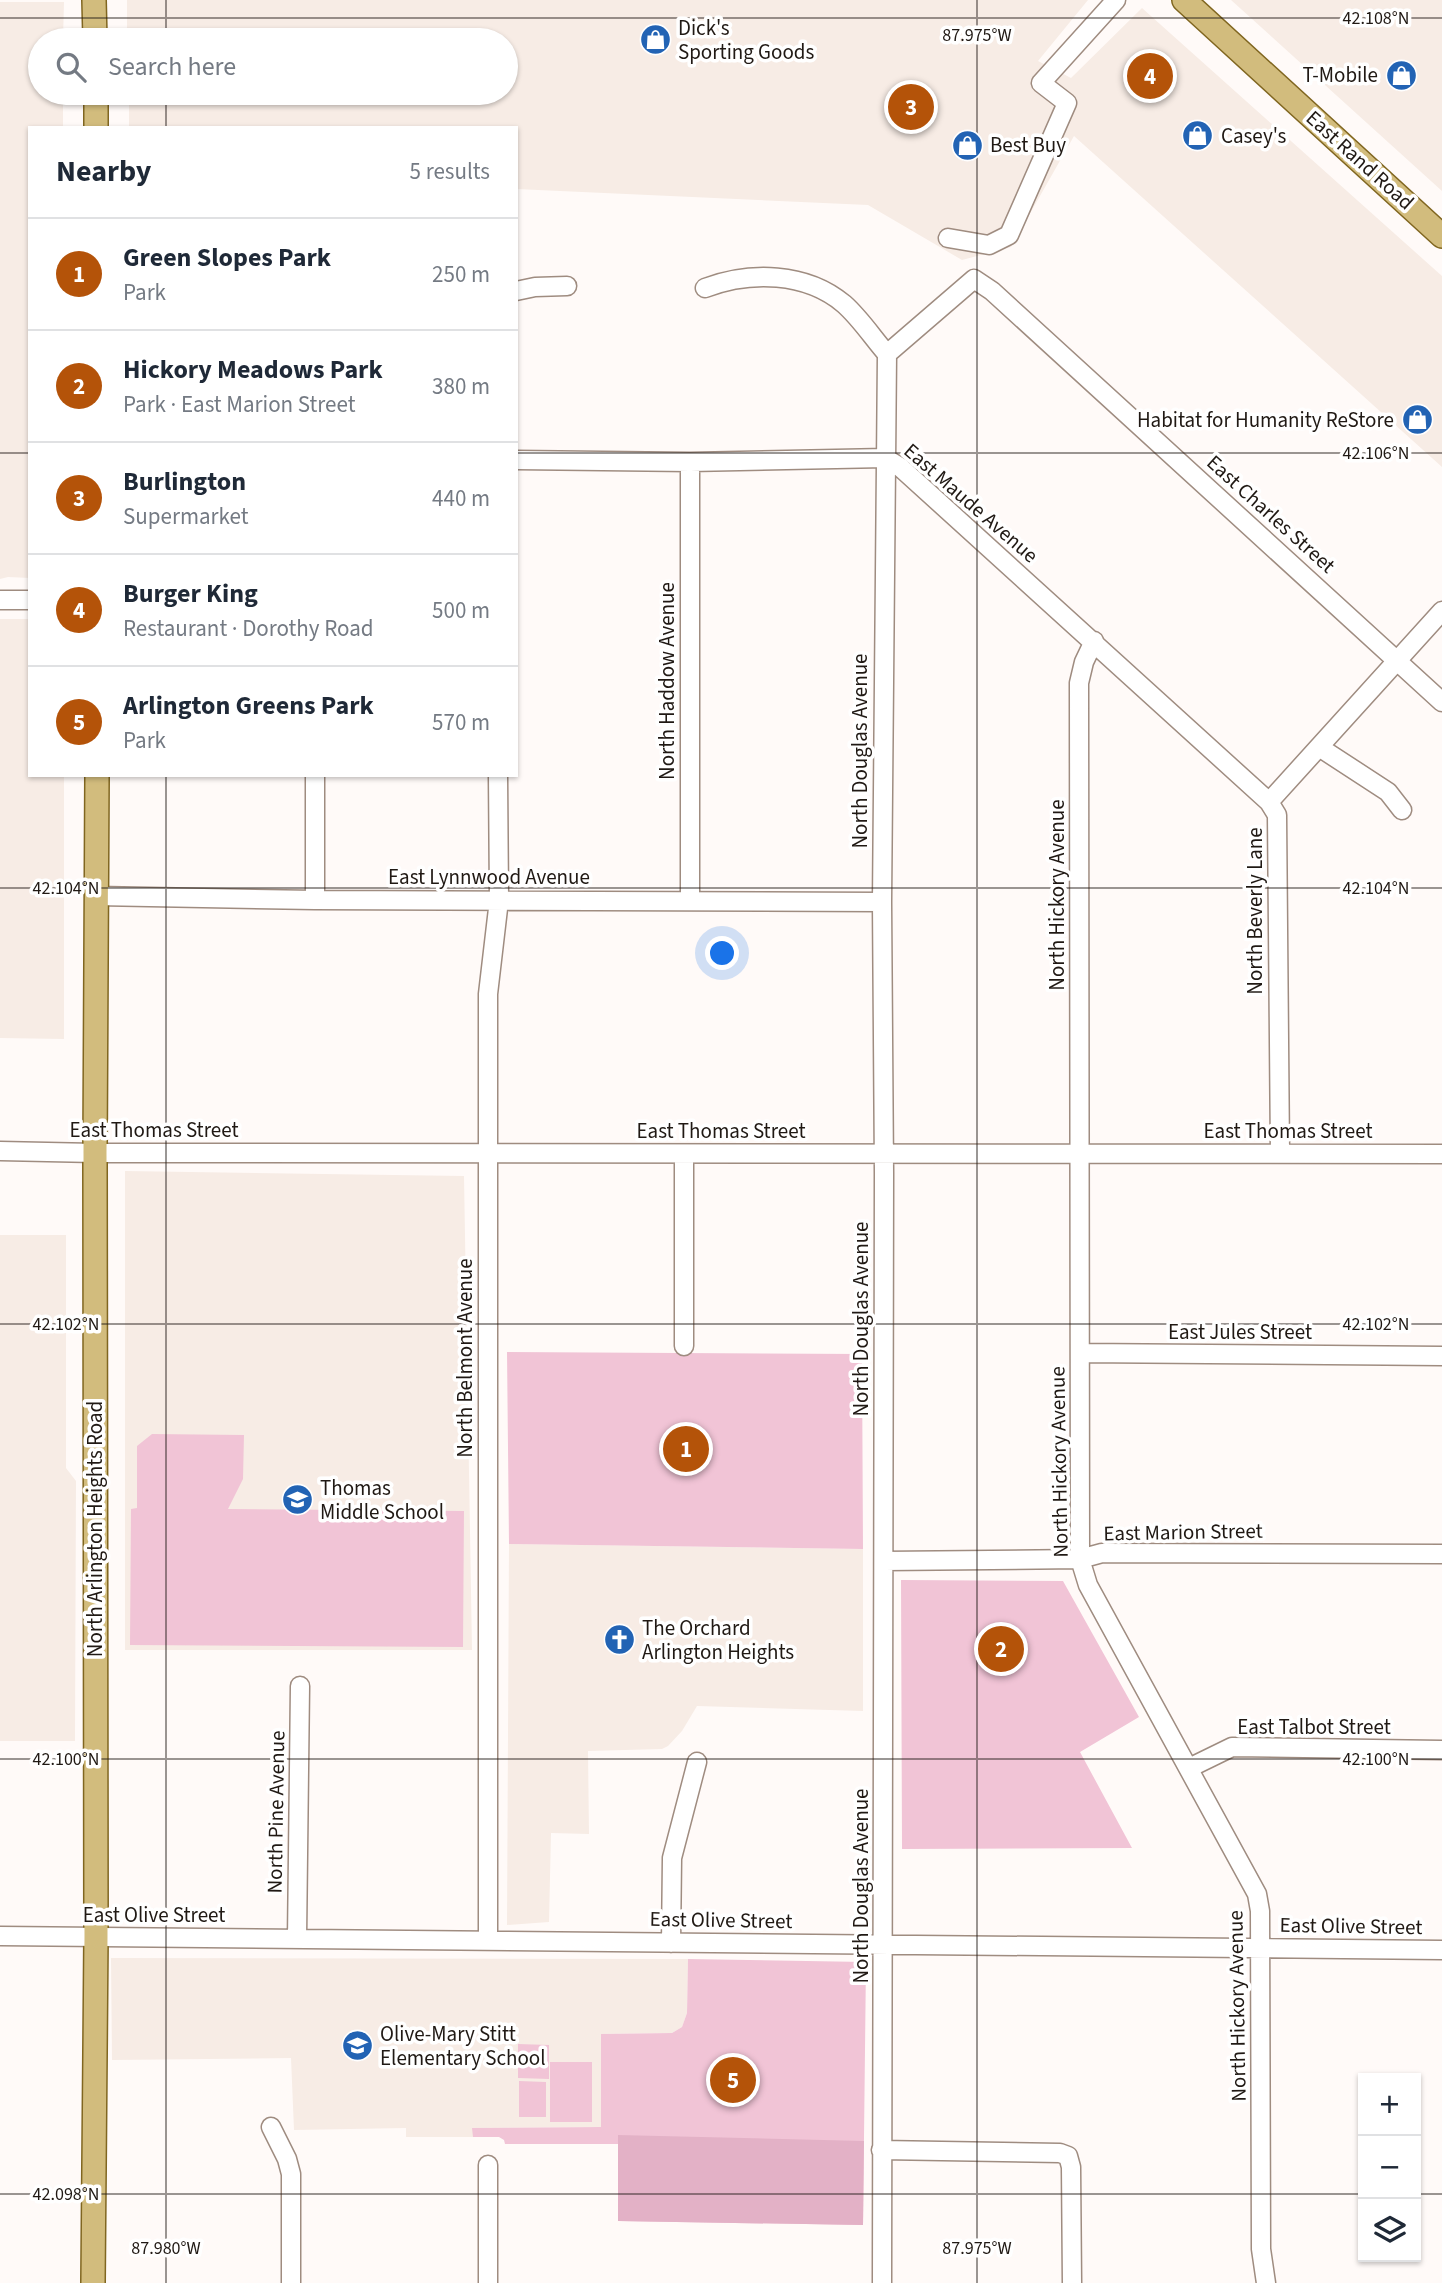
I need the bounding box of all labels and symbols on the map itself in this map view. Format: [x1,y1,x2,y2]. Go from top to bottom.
text: 42.108°N [1343,6,1409,31]
place label: Dick's Sporting Goods [678,13,814,67]
shop icon: Dick's Sporting Goods [638,23,672,57]
text: 87.975°W [942,23,1012,48]
pin: 4 [1127,50,1173,102]
shop icon: T-Mobile [1384,58,1418,92]
place label: T-Mobile [1303,60,1378,90]
pin: 3 [888,81,934,133]
street label: East Rand Road [1299,103,1421,217]
shop icon: Casey's [1181,119,1215,153]
place label: Casey's [1221,121,1287,151]
shop icon: Best Buy [950,128,984,162]
place label: Best Buy [990,130,1066,160]
shop icon: Habitat for Humanity ReStore [1400,403,1434,437]
place label: Habitat for Humanity ReStore [1137,405,1394,435]
street label: East Maude Avenue [897,436,1045,570]
text: 42.106°N [1343,441,1409,466]
street label: East Charles Street [1200,448,1342,580]
street label: North Haddow Avenue [652,582,682,780]
street label: North Douglas Avenue [845,654,875,848]
street label: North Hickory Avenue [1042,799,1072,991]
street label: North Beverly Lane [1240,827,1270,995]
street label: East Lynnwood Avenue [388,862,590,892]
text: 42.104°N [33,876,99,901]
text: 42.104°N [1343,876,1409,901]
your location [705,936,739,970]
street label: East Thomas Street [70,1115,239,1145]
street label: East Thomas Street [637,1116,806,1146]
street label: East Thomas Street [1204,1116,1373,1146]
street label: North Douglas Avenue [846,1222,876,1416]
street label: North Belmont Avenue [450,1258,480,1458]
text: 42.102°N [33,1312,99,1337]
text: 42.102°N [1343,1312,1409,1337]
street label: East Jules Street [1168,1317,1312,1347]
street label: North Hickory Avenue [1042,1366,1076,1558]
street label: North Arlington Heights Road [80,1401,110,1657]
pin: 1 [663,1423,709,1475]
place label: Thomas Middle School [320,1473,444,1527]
school or university icon: Thomas Middle School [280,1483,314,1517]
street label: East Marion Street [1103,1516,1263,1548]
place label: The Orchard Arlington Heights [642,1613,794,1667]
church icon: The Orchard Arlington Heights [602,1623,636,1657]
pin: 2 [978,1623,1024,1675]
street label: East Talbot Street [1237,1712,1391,1742]
street label: North Pine Avenue [260,1730,292,1894]
text: 42.100°N [33,1747,99,1772]
text: 42.100°N [1343,1747,1409,1772]
street label: North Douglas Avenue [846,1789,876,1983]
street label: East Olive Street [83,1900,225,1930]
street label: East Olive Street [649,1904,793,1936]
street label: North Hickory Avenue [1220,1910,1254,2102]
street label: East Olive Street [1279,1910,1423,1942]
place label: Olive-Mary Stitt Elementary School [380,2019,546,2073]
school or university icon: Olive-Mary Stitt Elementary School [340,2029,374,2063]
pin: 5 [710,2054,756,2106]
text: 42.098°N [33,2182,99,2207]
text: 87.980°W [131,2236,201,2261]
text: 87.975°W [942,2236,1012,2261]

